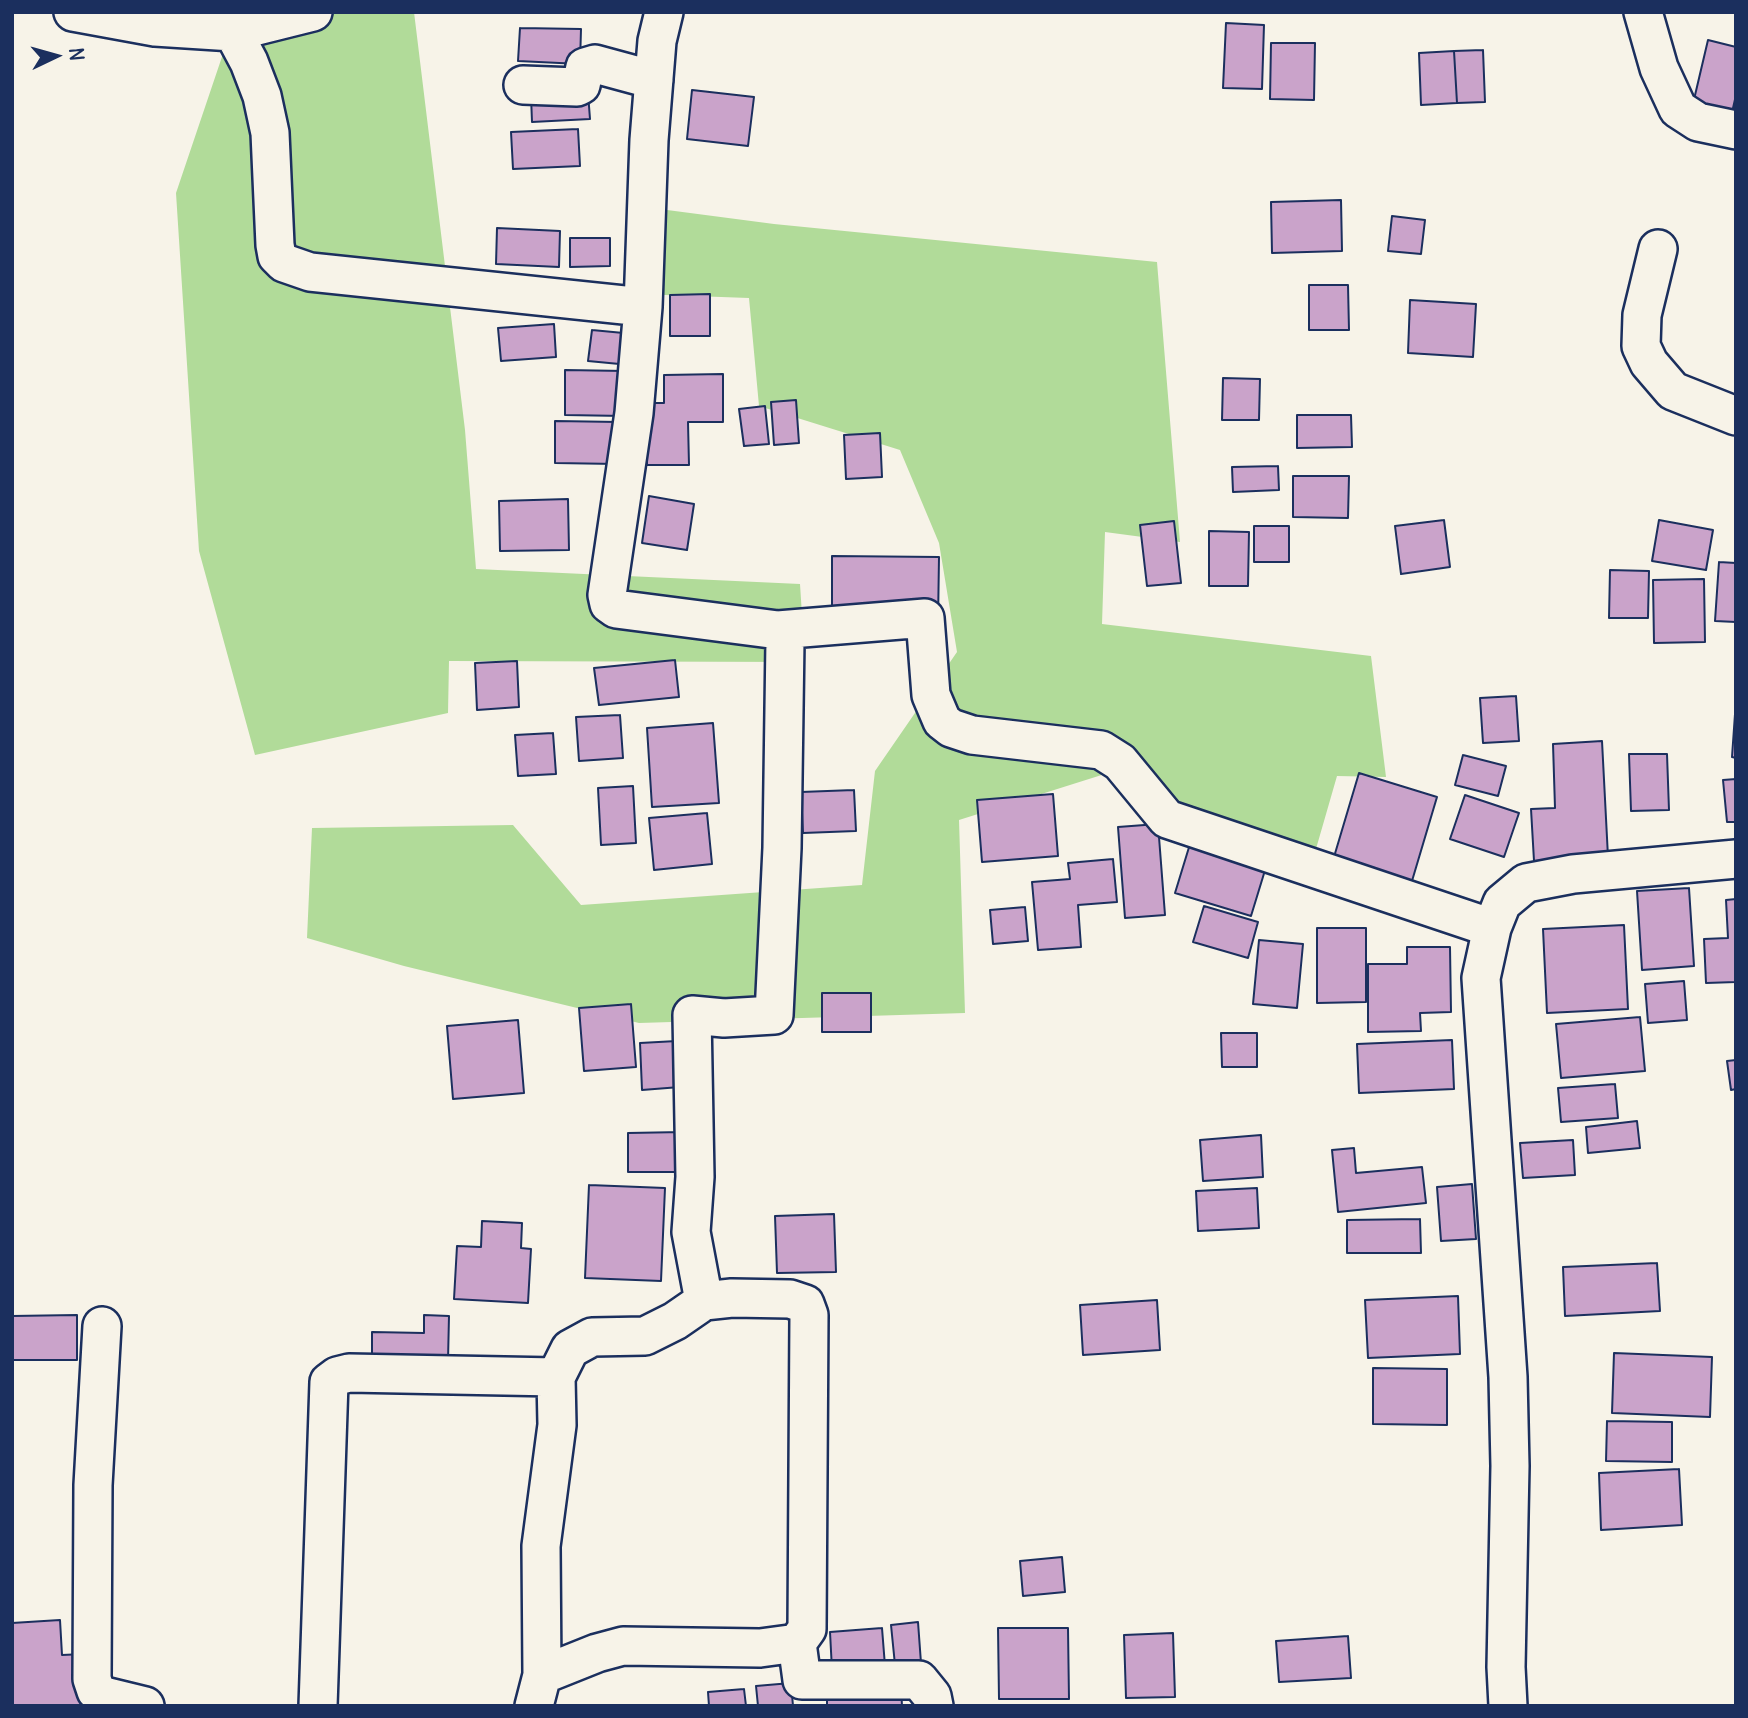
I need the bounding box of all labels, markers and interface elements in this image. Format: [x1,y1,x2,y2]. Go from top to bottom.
north arrow [21,21,91,91]
text: N [64,47,89,62]

